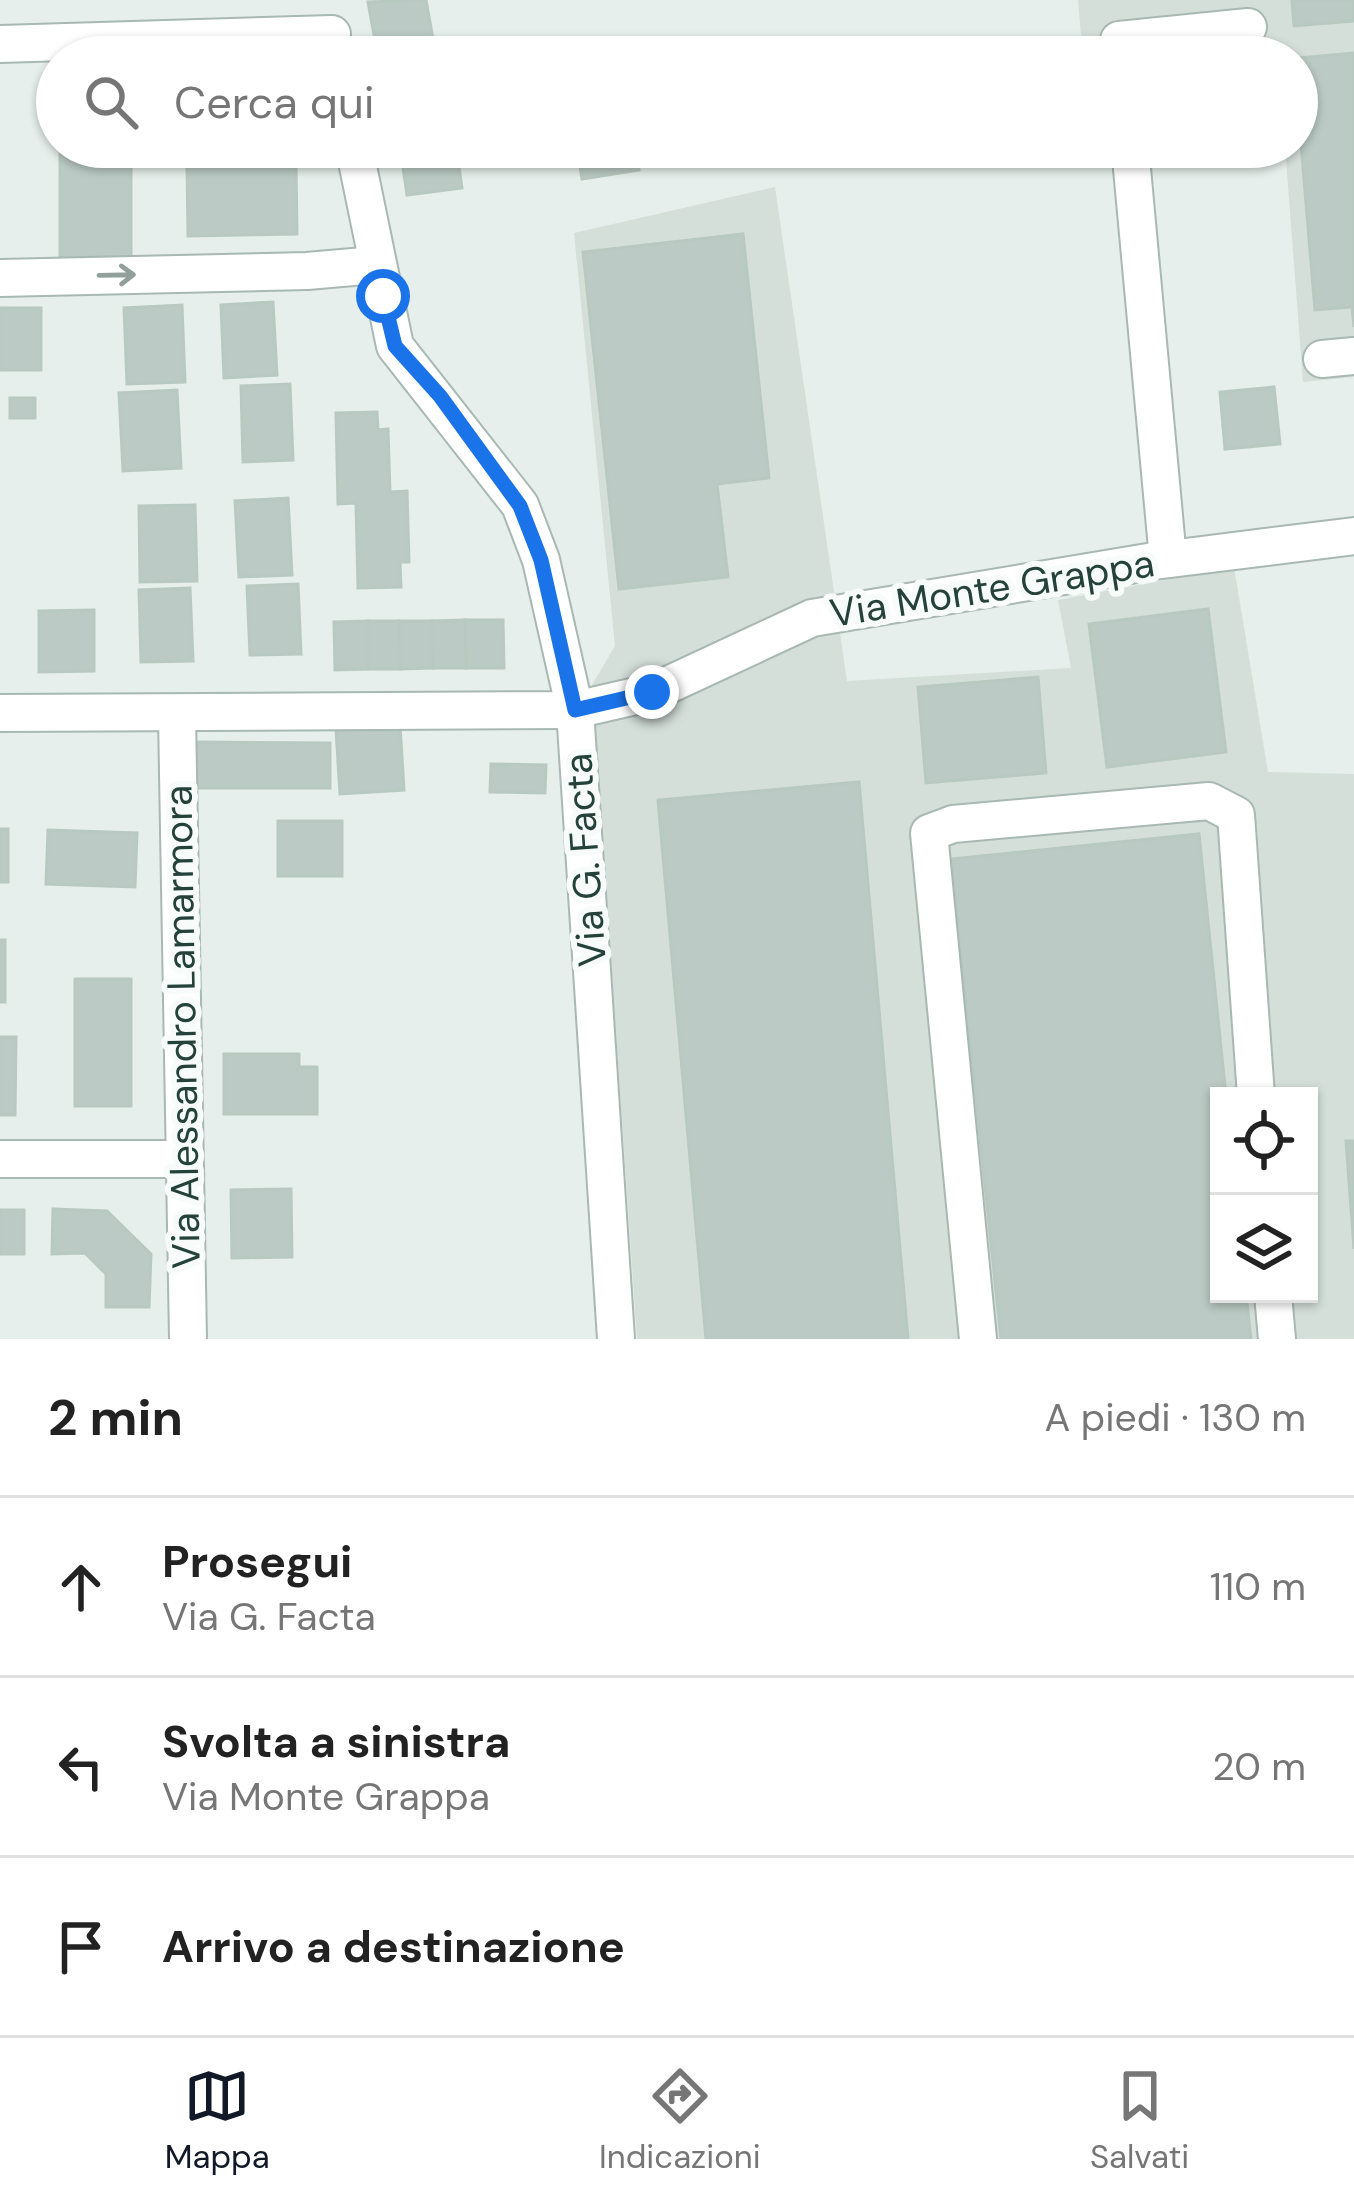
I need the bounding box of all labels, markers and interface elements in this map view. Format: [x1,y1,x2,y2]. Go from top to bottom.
search box [36,36,1318,168]
icon: search [78,69,144,135]
text: Cerca qui [174,73,375,132]
one-way arrow [97,264,136,287]
route start [356,269,410,323]
street label: Via Monte Grappa [826,537,1158,639]
route end [625,665,679,719]
street label: Via G. Facta [552,752,618,968]
street label: Via Alessandro Lamarmora [152,785,212,1269]
map controls [1210,1087,1318,1303]
button: locate [1210,1087,1318,1195]
button: layers [1210,1195,1318,1303]
text: 2 min [48,1384,183,1451]
text: A piedi · 130 m [1045,1392,1306,1443]
text: Prosegui [162,1532,352,1591]
icon: ahead [48,1554,114,1620]
text: 110 m [1210,1561,1306,1612]
text: Via G. Facta [162,1591,376,1642]
text: Svolta a sinistra [162,1712,510,1771]
icon: left [48,1734,114,1800]
text: 20 m [1212,1741,1306,1792]
text: Via Monte Grappa [162,1771,490,1822]
icon: arrive [48,1914,114,1980]
text: Arrivo a destinazione [162,1917,625,1976]
tab: Mappa [165,2063,270,2178]
tab: Indicazioni [599,2063,761,2178]
tab: Salvati [1090,2063,1189,2178]

